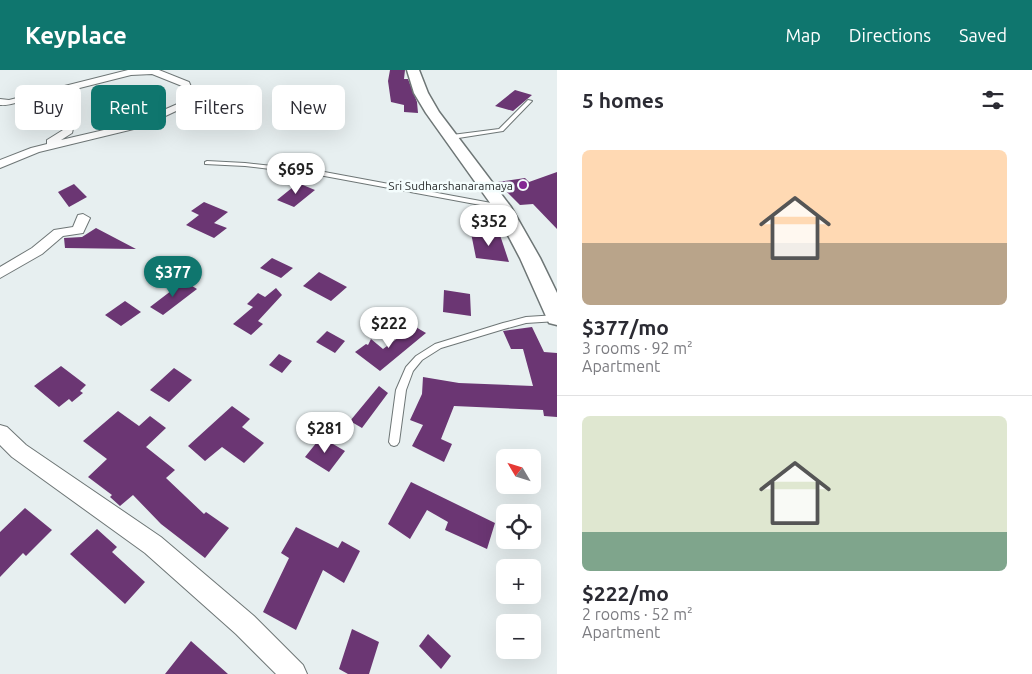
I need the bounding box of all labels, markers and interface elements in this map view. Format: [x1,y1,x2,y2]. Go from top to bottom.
text: Keyplace [25,22,127,49]
text: Map [785,25,821,45]
text: Directions [849,25,931,45]
text: Saved [959,25,1007,45]
chip: Buy [15,85,81,130]
chip: Rent [91,85,166,130]
chip: Filters [176,85,262,130]
chip: New [272,85,345,130]
icon: filters [979,86,1007,114]
text: 5 homes [582,88,664,112]
pin: $695 [266,152,326,195]
text: $695 [278,160,314,178]
place label: Sri Sudharshanaramaya [388,179,513,192]
marker: Sri Sudharshanaramaya [517,179,529,191]
icon: home [750,183,840,273]
pin: $352 [459,204,519,247]
text: $352 [471,212,507,230]
pin: $377 [143,256,203,298]
text: $377 [155,263,191,281]
pin: $222 [359,306,419,349]
text: $222 [371,314,407,332]
text: $377/mo [582,315,669,339]
text: 3 rooms · 92 m² [582,339,693,357]
text: Apartment [582,357,660,375]
pin: $281 [295,412,355,454]
text: $281 [307,419,343,437]
icon: home [750,448,840,538]
north arrow [496,449,541,494]
map controls [496,449,541,659]
button: locate [496,504,541,549]
button: + [496,559,541,604]
text: $222/mo [582,581,669,605]
text: 2 rooms · 52 m² [582,605,693,623]
button: − [496,614,541,659]
text: Apartment [582,623,660,641]

